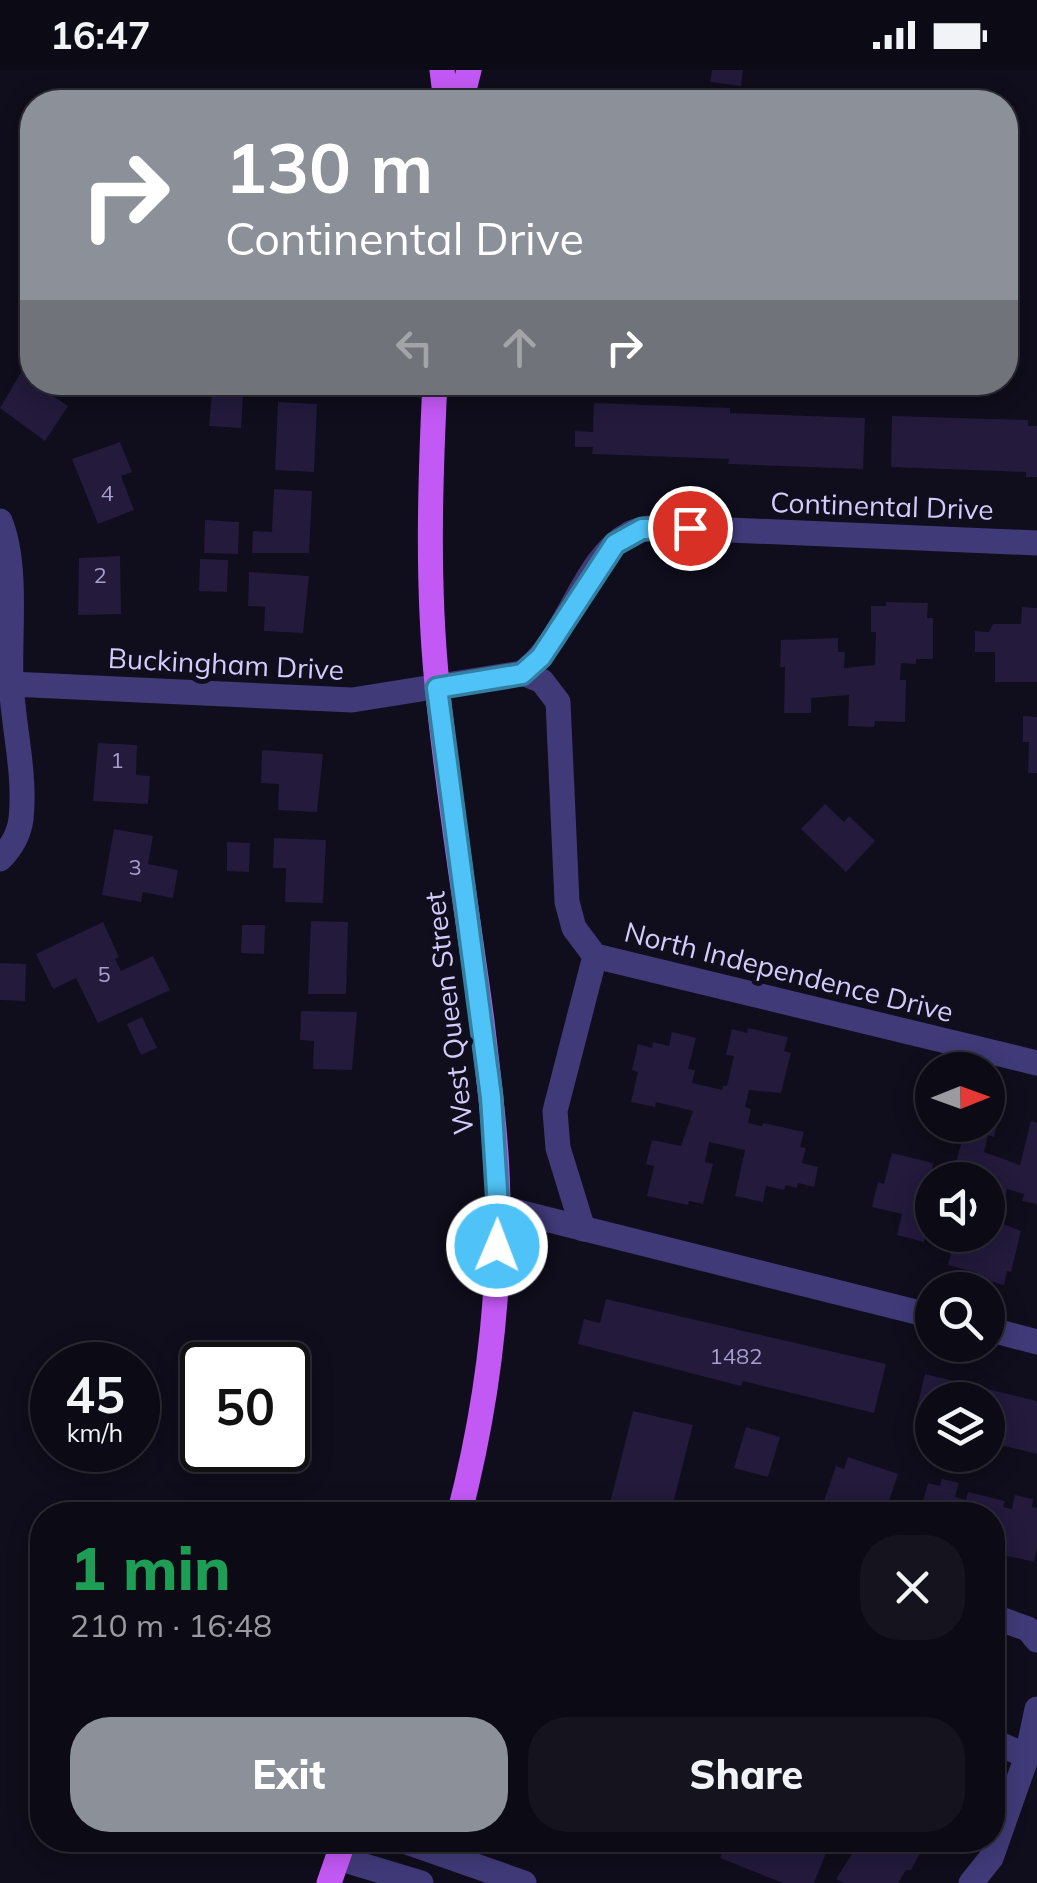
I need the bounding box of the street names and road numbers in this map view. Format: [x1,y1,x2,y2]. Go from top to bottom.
street label: Continental Drive [770,484,994,527]
street label: Buckingham Drive [107,640,345,687]
street label: West Queen Street [416,889,481,1137]
street label: North Independence Drive [621,914,957,1029]

